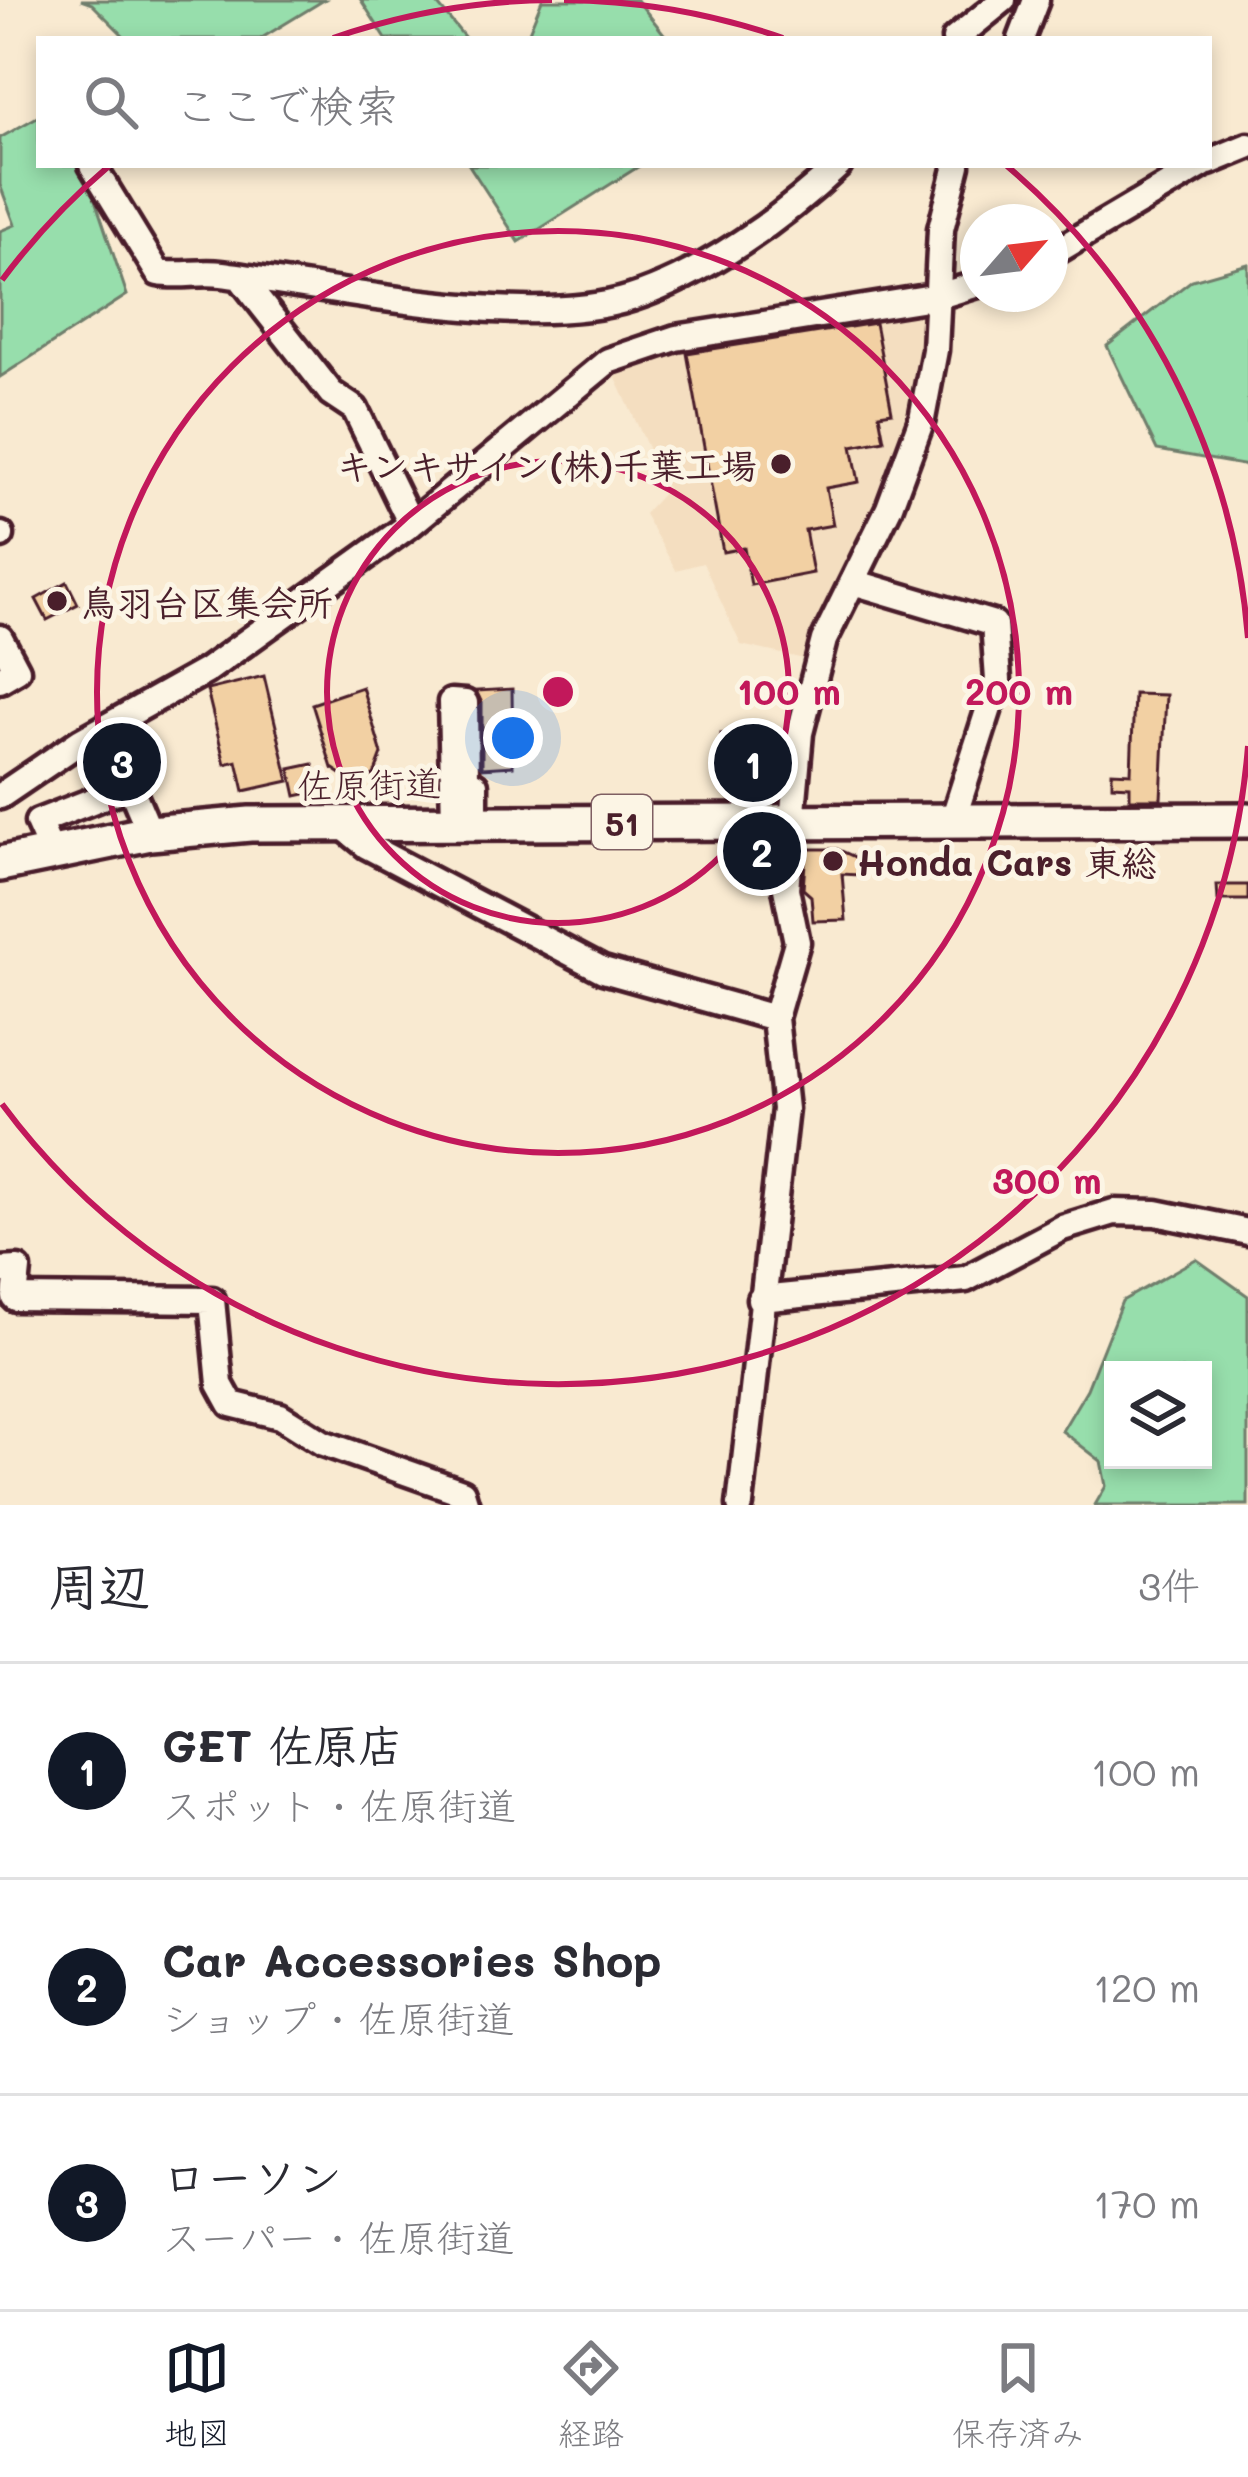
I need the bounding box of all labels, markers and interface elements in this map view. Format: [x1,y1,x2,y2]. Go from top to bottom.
search box [36,36,1212,168]
icon: search [78,69,144,135]
text: ここで検索 [174,75,399,133]
north arrow [960,204,1068,312]
place label: キンキサイン(株)千葉工場 [336,441,757,488]
marker: キンキサイン(株)千葉工場 [768,451,794,477]
place label: 鳥羽台区集会所 [81,578,333,625]
marker: 鳥羽台区集会所 [44,588,70,614]
text: 100 m [737,667,841,714]
text: 200 m [965,667,1073,714]
centre of rings [537,671,579,713]
your location [483,708,543,768]
pin: 3 [83,717,161,807]
pin: 1 [714,718,792,808]
street label: 佐原街道 [297,758,441,808]
road number: 51 [592,795,652,849]
pin: 2 [723,806,801,896]
place label: Honda Cars 東総 [857,838,1157,885]
marker: Honda Cars 東総 [820,848,846,874]
text: 300 m [992,1156,1102,1203]
map controls [1104,1361,1212,1469]
button: layers [1104,1361,1212,1469]
text: 周辺 [48,1551,150,1618]
text: 3件 [1138,1559,1200,1610]
text: GET 佐原店 [162,1715,403,1773]
text: 1 [78,1745,96,1796]
text: 100 m [1091,1745,1200,1796]
text: スポット · 佐原街道 [162,1779,516,1830]
text: Car Accessories Shop [162,1930,662,1988]
text: 2 [76,1961,98,2012]
text: 120 m [1093,1961,1200,2012]
text: ショップ · 佐原街道 [162,1992,514,2043]
text: ローソン [162,2147,342,2205]
text: 3 [75,2177,99,2228]
text: 170 m [1093,2177,1200,2228]
text: スーパー · 佐原街道 [162,2211,514,2262]
tab: 地図 [164,2335,230,2455]
tab: 経路 [558,2335,624,2455]
tab: 保存済み [952,2335,1084,2455]

